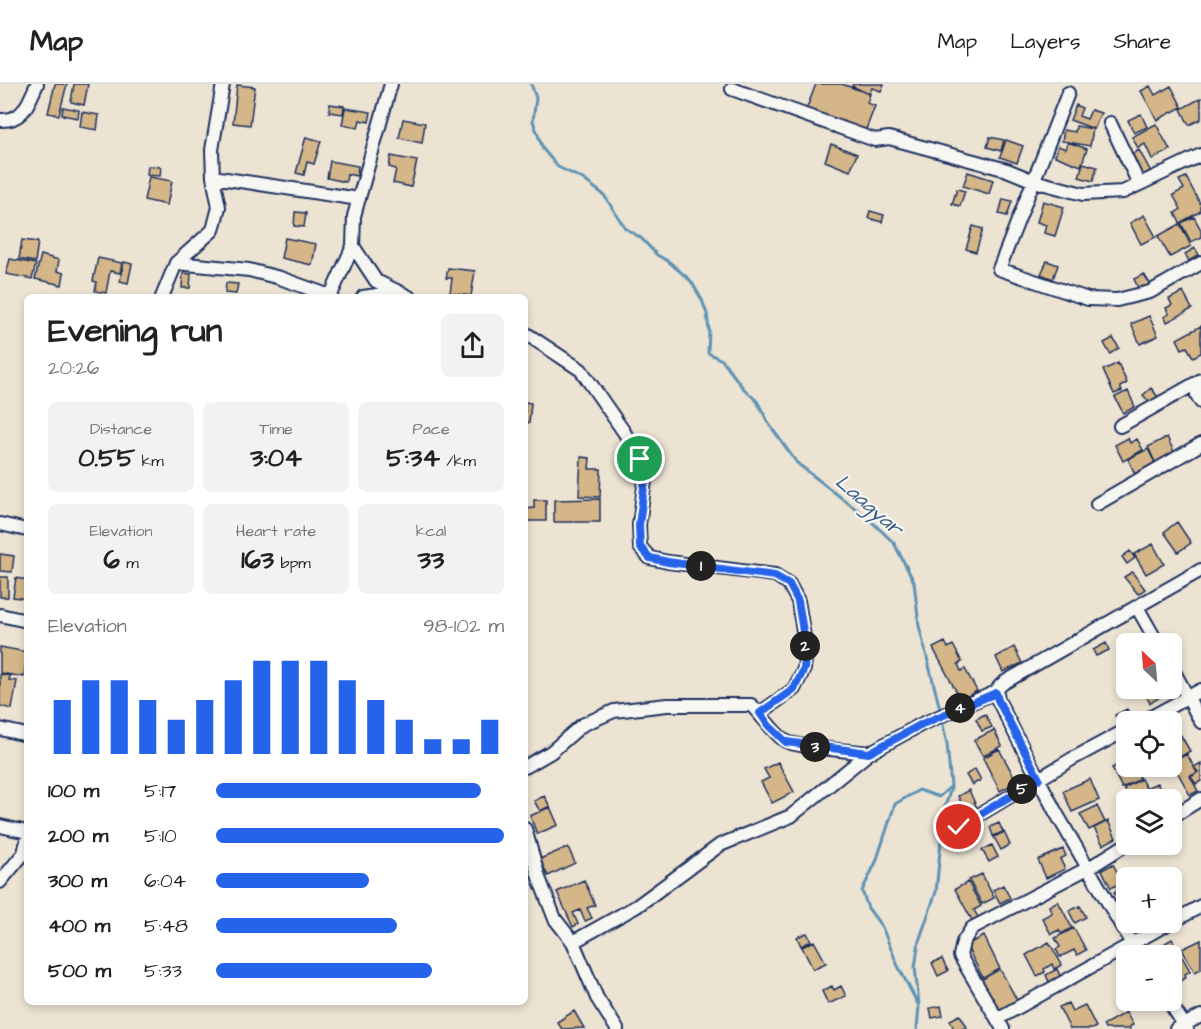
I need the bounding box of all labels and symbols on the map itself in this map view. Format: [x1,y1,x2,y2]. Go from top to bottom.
pin [614,433,665,484]
water label: Laagyar [828,468,911,545]
pin: 1 [686,551,716,581]
pin: 2 [790,631,820,661]
north arrow [1116,633,1182,699]
pin: 4 [945,693,975,723]
pin: 3 [800,732,830,762]
pin: 5 [1007,774,1037,804]
pin [933,801,984,852]

